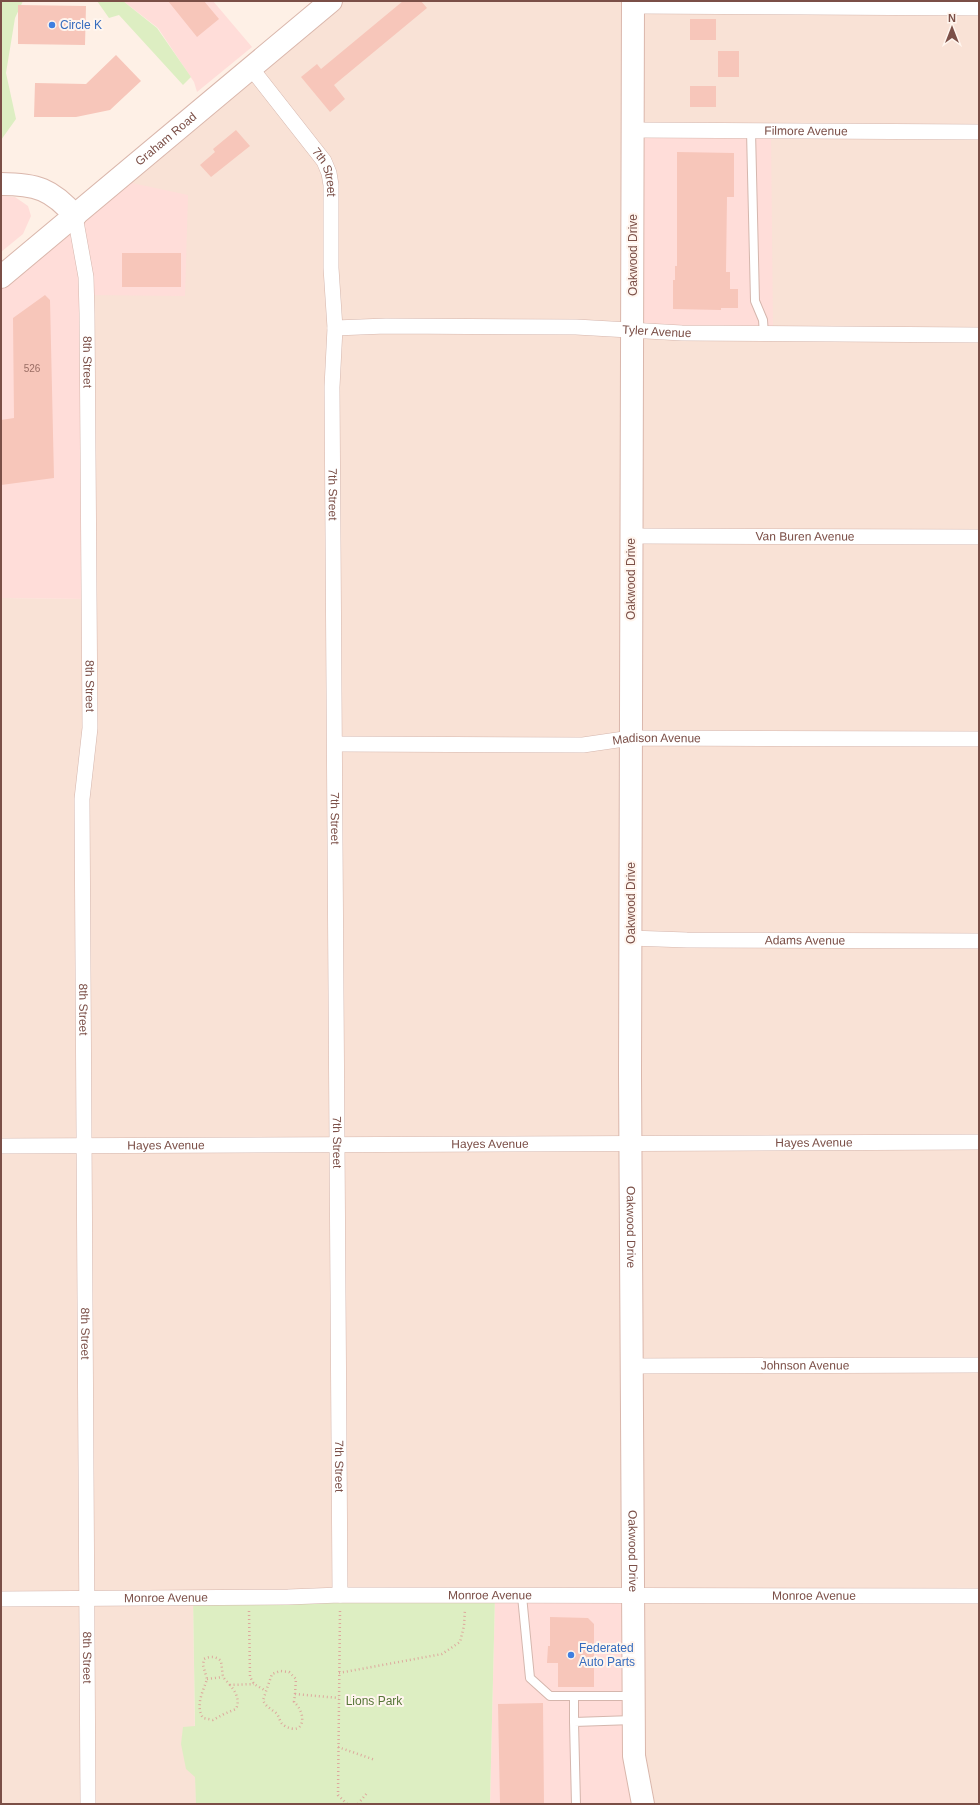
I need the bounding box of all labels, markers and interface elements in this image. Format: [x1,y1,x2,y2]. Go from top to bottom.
north arrow [932,8,972,48]
text: N [948,12,956,24]
place label: Circle K [60,18,102,32]
marker: Circle K [47,20,57,30]
street label: Graham Road [132,109,199,169]
street label: Filmore Avenue [764,124,848,138]
street label: 7th Street [309,145,338,197]
street label: Oakwood Drive [626,214,640,296]
street label: Tyler Avenue [622,323,692,340]
street label: 8th Street [80,336,95,389]
house number: 526 [24,363,41,374]
street label: 7th Street [326,468,340,521]
street label: Van Buren Avenue [755,529,855,544]
street label: Oakwood Drive [624,538,638,620]
street label: 8th Street [83,660,97,713]
street label: Madison Avenue [611,731,701,748]
street label: 7th Street [328,792,342,845]
street label: Oakwood Drive [624,862,638,944]
street label: Adams Avenue [765,933,846,948]
street label: 8th Street [76,983,90,1036]
street label: 7th Street [330,1116,344,1169]
street label: Hayes Avenue [775,1136,853,1150]
street label: Hayes Avenue [451,1137,529,1151]
street label: Hayes Avenue [127,1138,205,1152]
street label: Oakwood Drive [624,1186,638,1268]
street label: 8th Street [78,1307,92,1360]
street label: Johnson Avenue [761,1358,850,1373]
street label: 7th Street [332,1440,346,1493]
street label: Oakwood Drive [626,1510,640,1592]
street label: Monroe Avenue [448,1588,532,1602]
street label: Monroe Avenue [772,1589,856,1603]
street label: Monroe Avenue [124,1591,208,1605]
street label: 8th Street [80,1631,94,1684]
place label: Federated Auto Parts [579,1641,635,1669]
marker: Federated Auto Parts [566,1650,576,1660]
park label: Lions Park [346,1694,403,1708]

